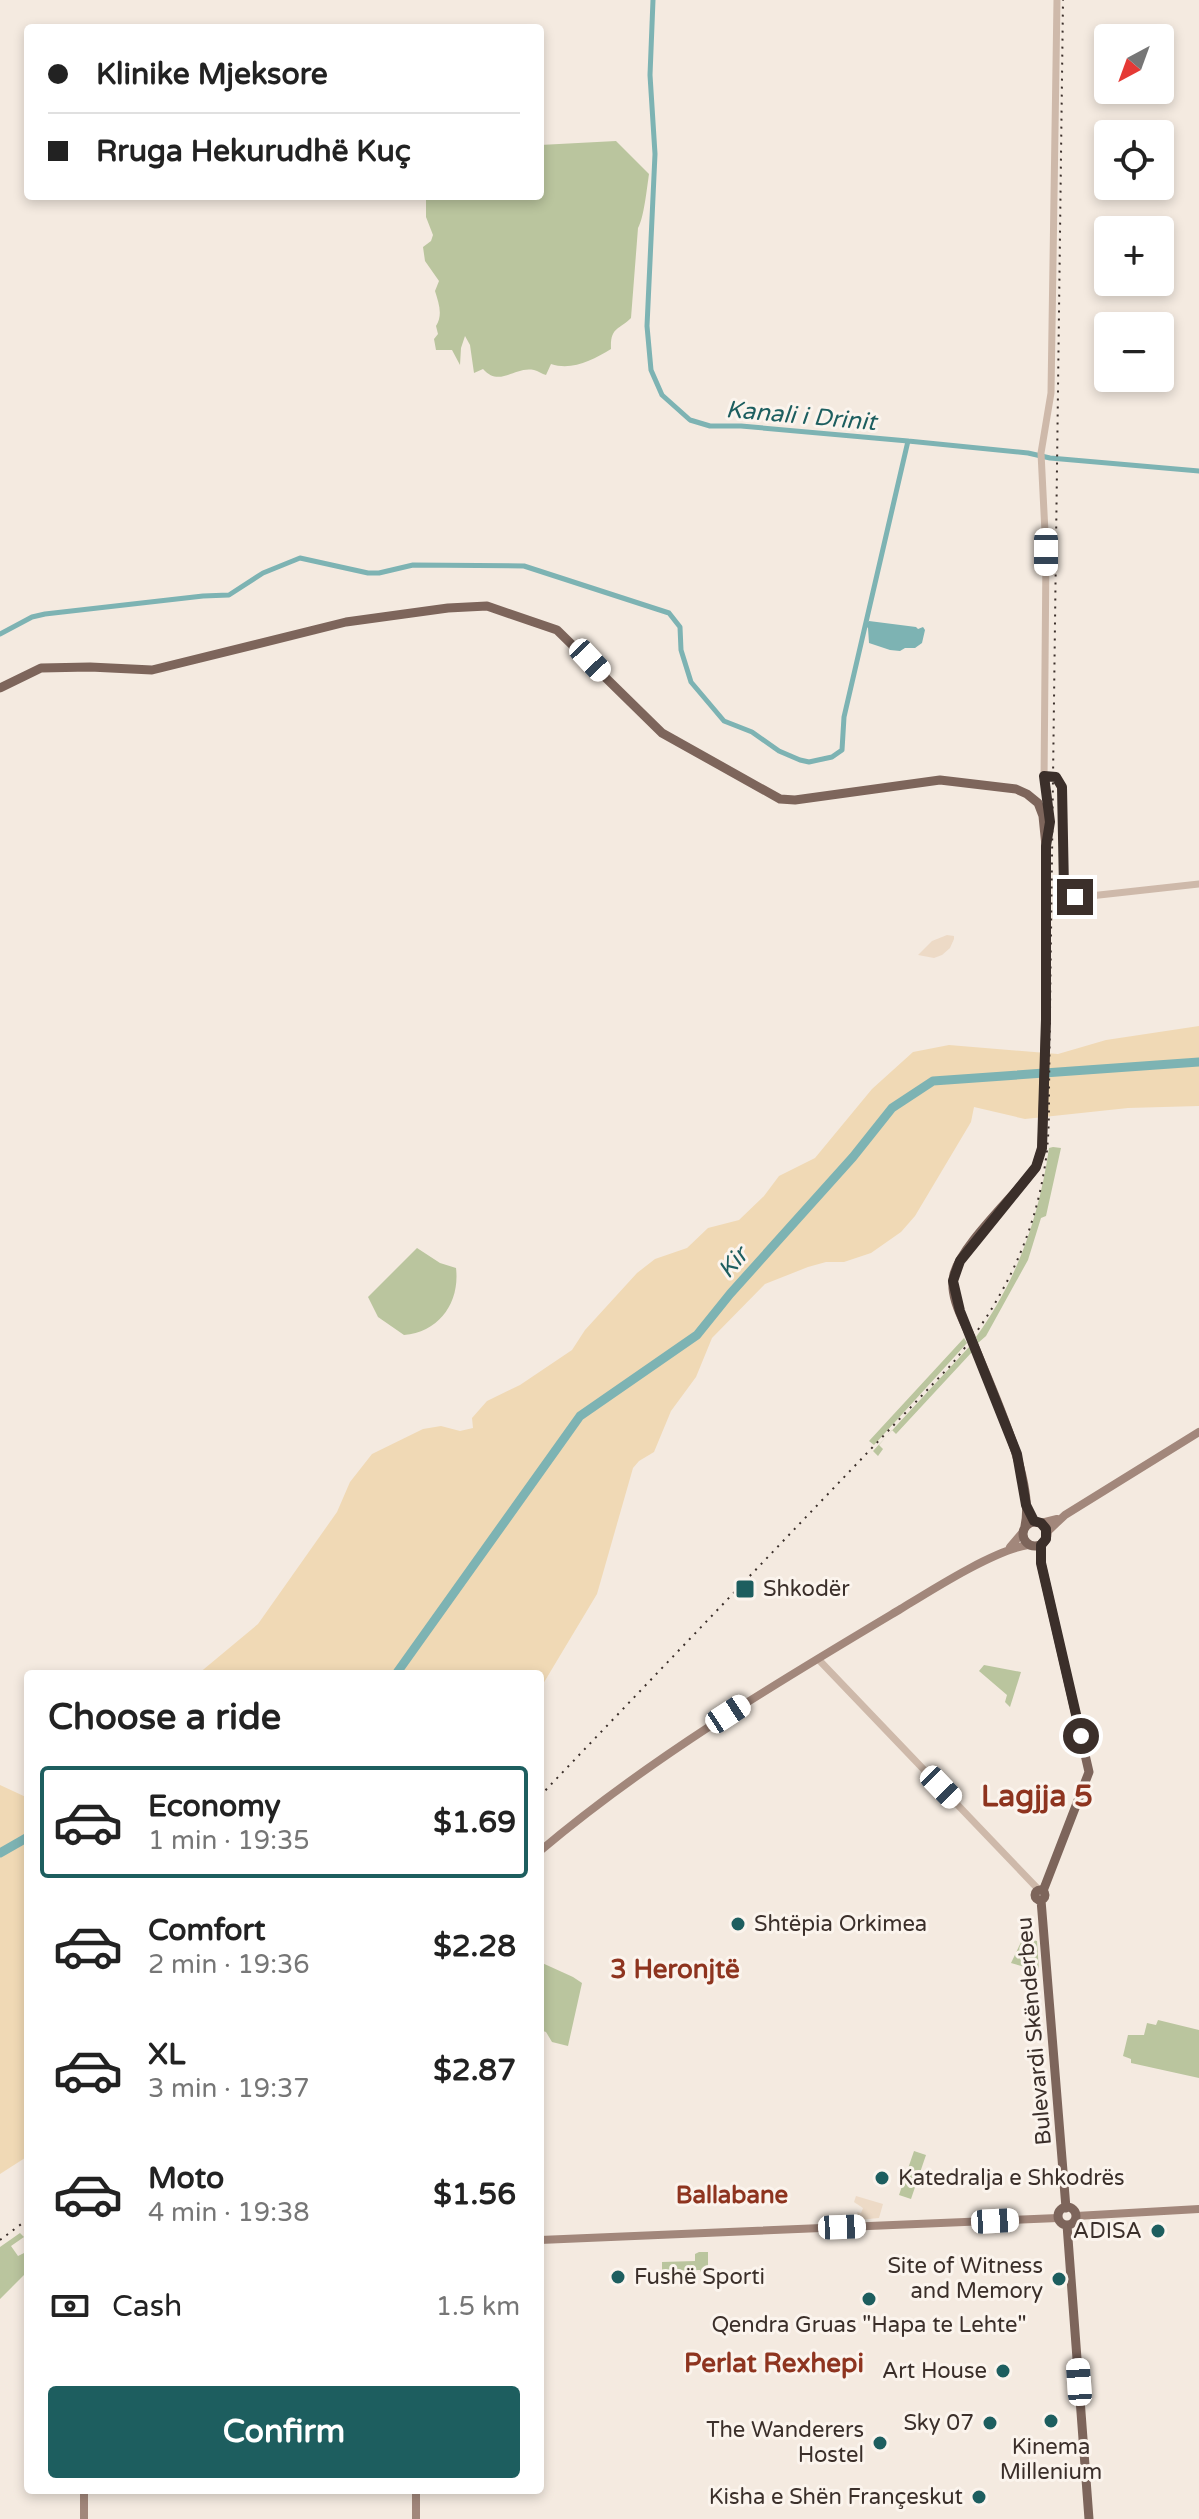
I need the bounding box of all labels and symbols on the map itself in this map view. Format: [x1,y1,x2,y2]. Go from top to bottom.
north arrow [1094,24,1174,104]
water label: Kanali i Drinit [725,395,880,437]
car [1034,528,1058,576]
car [565,634,615,686]
route end [1057,879,1093,915]
water label: Kir [712,1240,756,1284]
place label: Shkodër [763,1576,850,1602]
marker: Shkodër [734,1578,756,1600]
car [701,1691,755,1737]
route start [1063,1718,1099,1754]
car [916,1761,966,1813]
district label: Lagjja 5 [981,1778,1093,1815]
place label: Shtëpia Orkimea [754,1911,927,1937]
marker: Shtëpia Orkimea [729,1915,747,1933]
street label: Bulevardi Skënderbeu [1011,1916,1057,2146]
district label: 3 Heronjtë [610,1954,740,1985]
place label: Katedralja e Shkodrës [898,2165,1124,2191]
marker: Katedralja e Shkodrës [873,2169,891,2187]
district label: Ballabane [676,2181,789,2210]
car [970,2208,1020,2234]
car [818,2214,866,2240]
place label: ADISA [1073,2218,1142,2244]
marker: ADISA [1149,2222,1167,2240]
place label: Site of Witness and Memory [887,2253,1043,2304]
place label: Fushë Sporti [634,2264,765,2290]
marker: Fushë Sporti [609,2268,627,2286]
marker: Site of Witness and Memory [1050,2270,1068,2288]
marker: Qendra Gruas "Hapa te Lehte" [860,2290,878,2308]
place label: Qendra Gruas "Hapa te Lehte" [711,2312,1027,2338]
district label: Perlat Rexhepi [684,2348,864,2379]
car [1065,2357,1093,2407]
place label: Art House [882,2358,987,2384]
marker: Art House [994,2362,1012,2380]
place label: Sky 07 [903,2410,974,2436]
marker: Kinema Millenium [1042,2412,1060,2430]
marker: Sky 07 [981,2414,999,2432]
place label: The Wanderers Hostel [706,2417,864,2468]
marker: The Wanderers Hostel [871,2434,889,2452]
place label: Kinema Millenium [1000,2434,1102,2485]
place label: Kisha e Shën Françeskut [709,2484,963,2510]
marker: Kisha e Shën Françeskut [970,2488,988,2506]

